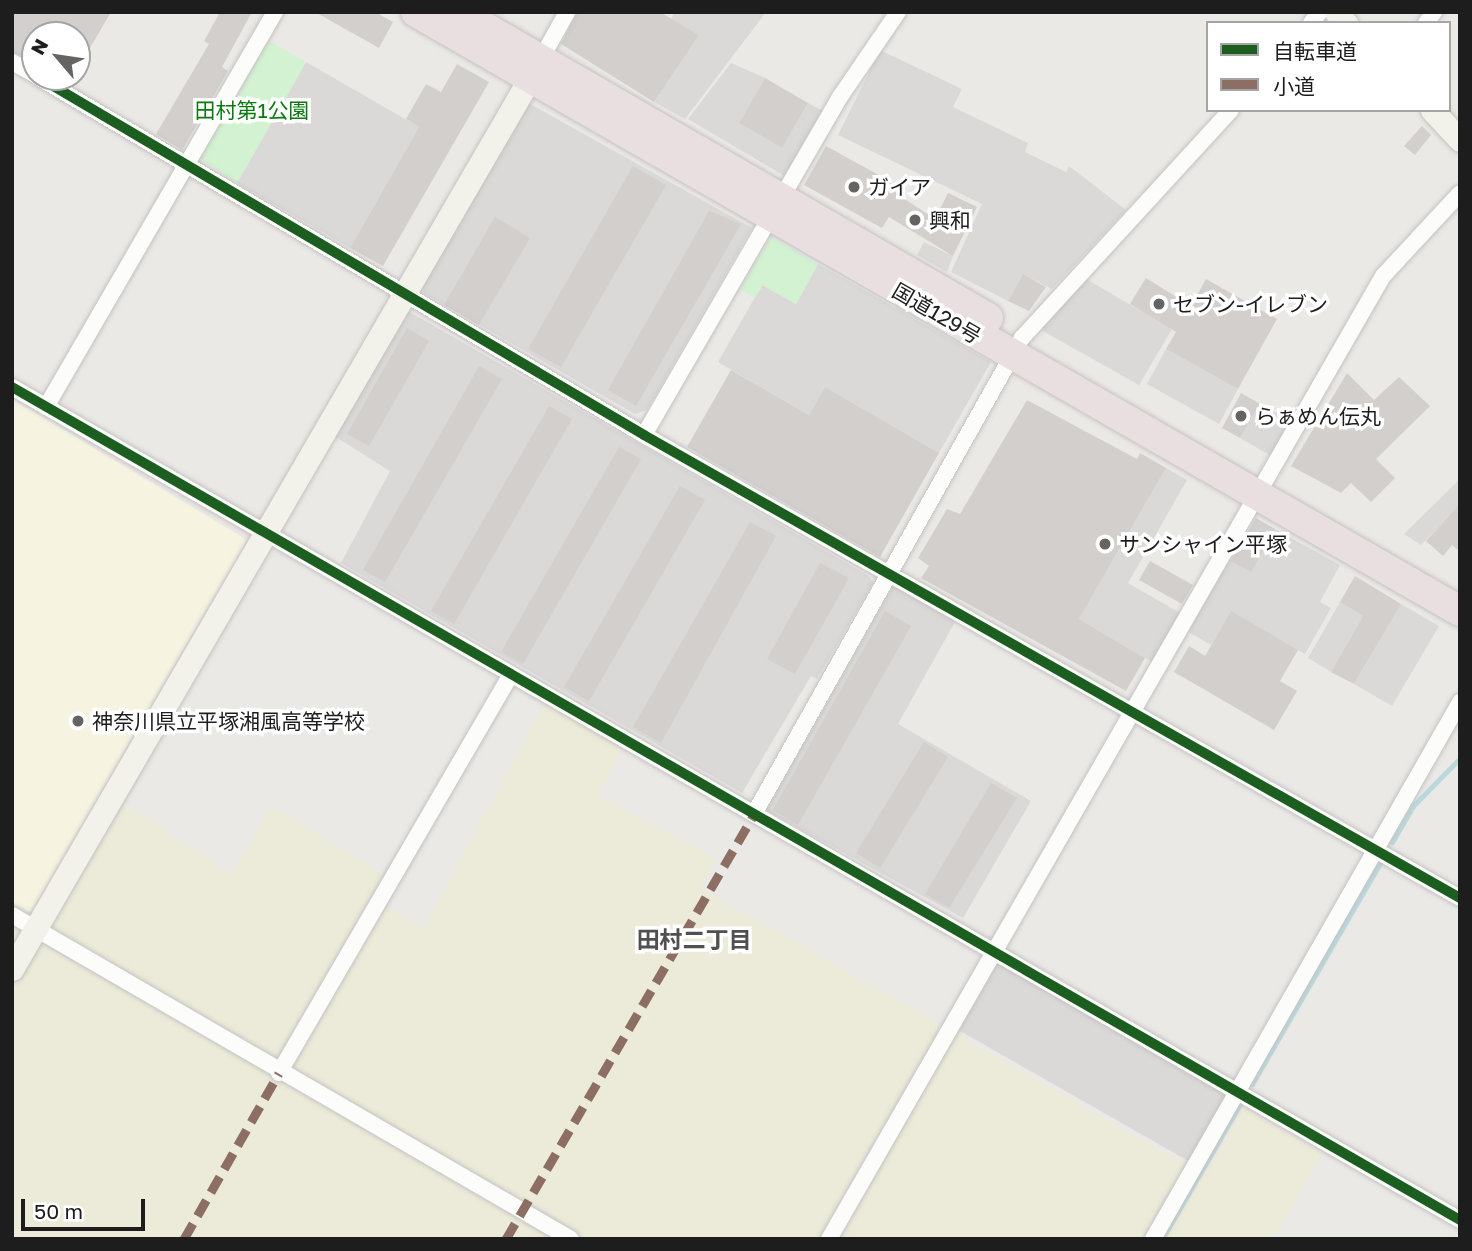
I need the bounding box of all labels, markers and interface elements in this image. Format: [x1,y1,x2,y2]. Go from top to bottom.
north arrow [21,21,91,91]
legend [1206,21,1451,112]
text: N [25,35,53,58]
text: 自転車道 [1273,38,1357,64]
text: 小道 [1273,73,1315,99]
park label: 田村第1公園 [194,97,310,123]
place label: ガイア [868,174,931,200]
marker: ガイア [846,179,862,195]
place label: 興和 [929,207,971,233]
marker: 興和 [907,212,923,228]
street label: 国道129号 [888,278,986,348]
place label: セブン-イレブン [1173,291,1328,317]
marker: セブン-イレブン [1151,296,1167,312]
place label: らぁめん伝丸 [1255,403,1381,429]
marker: らぁめん伝丸 [1233,408,1249,424]
place label: サンシャイン平塚 [1119,531,1287,557]
marker: サンシャイン平塚 [1097,536,1113,552]
place label: 神奈川県立平塚湘風高等学校 [92,708,365,734]
marker: 神奈川県立平塚湘風高等学校 [70,713,86,729]
district label: 田村二丁目 [637,925,751,953]
scale bar [24,1184,149,1228]
text: 50 m [34,1198,83,1224]

